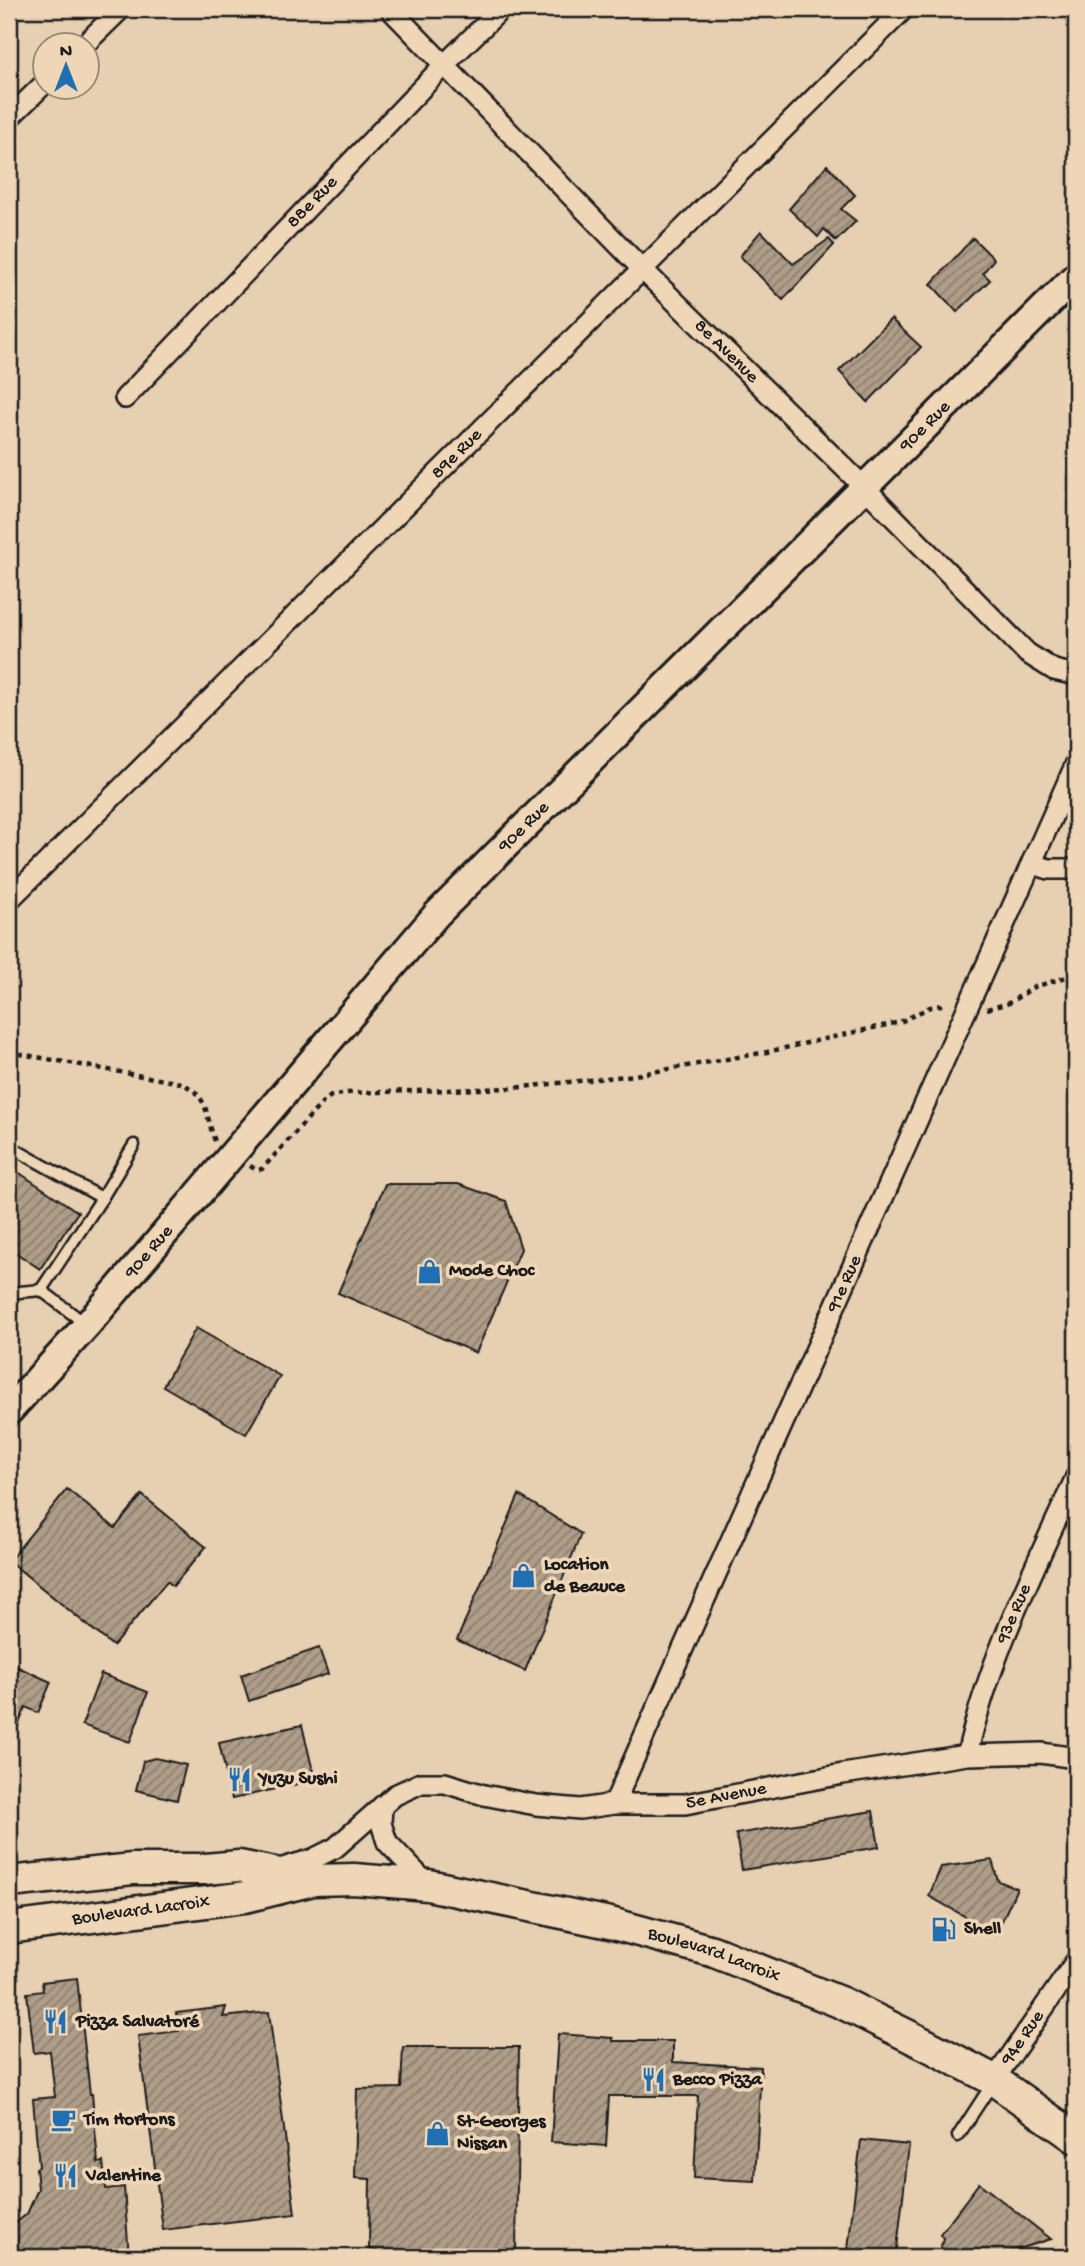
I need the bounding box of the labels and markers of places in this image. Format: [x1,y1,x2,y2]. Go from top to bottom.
shop icon: Mode Choc [415,1257,443,1285]
place label: Mode Choc [449,1260,536,1283]
place label: Location de Beauce [544,1554,626,1599]
shop icon: Location de Beauce [510,1562,538,1590]
restaurant icon: Yuzu Sushi [225,1765,253,1793]
place label: Yuzu Sushi [257,1768,338,1791]
fuel station icon: Shell [930,1915,958,1943]
place label: Shell [964,1918,1001,1941]
restaurant icon: Pizza Salvatoré [42,2008,70,2036]
place label: Pizza Salvatoré [75,2011,200,2034]
restaurant icon: Becco Pizza [639,2066,667,2094]
place label: Becco Pizza [672,2069,763,2092]
cafe icon: Tim Hortons [50,2106,78,2134]
place label: Tim Hortons [82,2109,175,2132]
place label: St-Georges Nissan [457,2111,547,2156]
shop icon: St-Georges Nissan [423,2119,451,2147]
restaurant icon: Valentine [52,2162,80,2190]
place label: Valentine [85,2165,162,2188]

